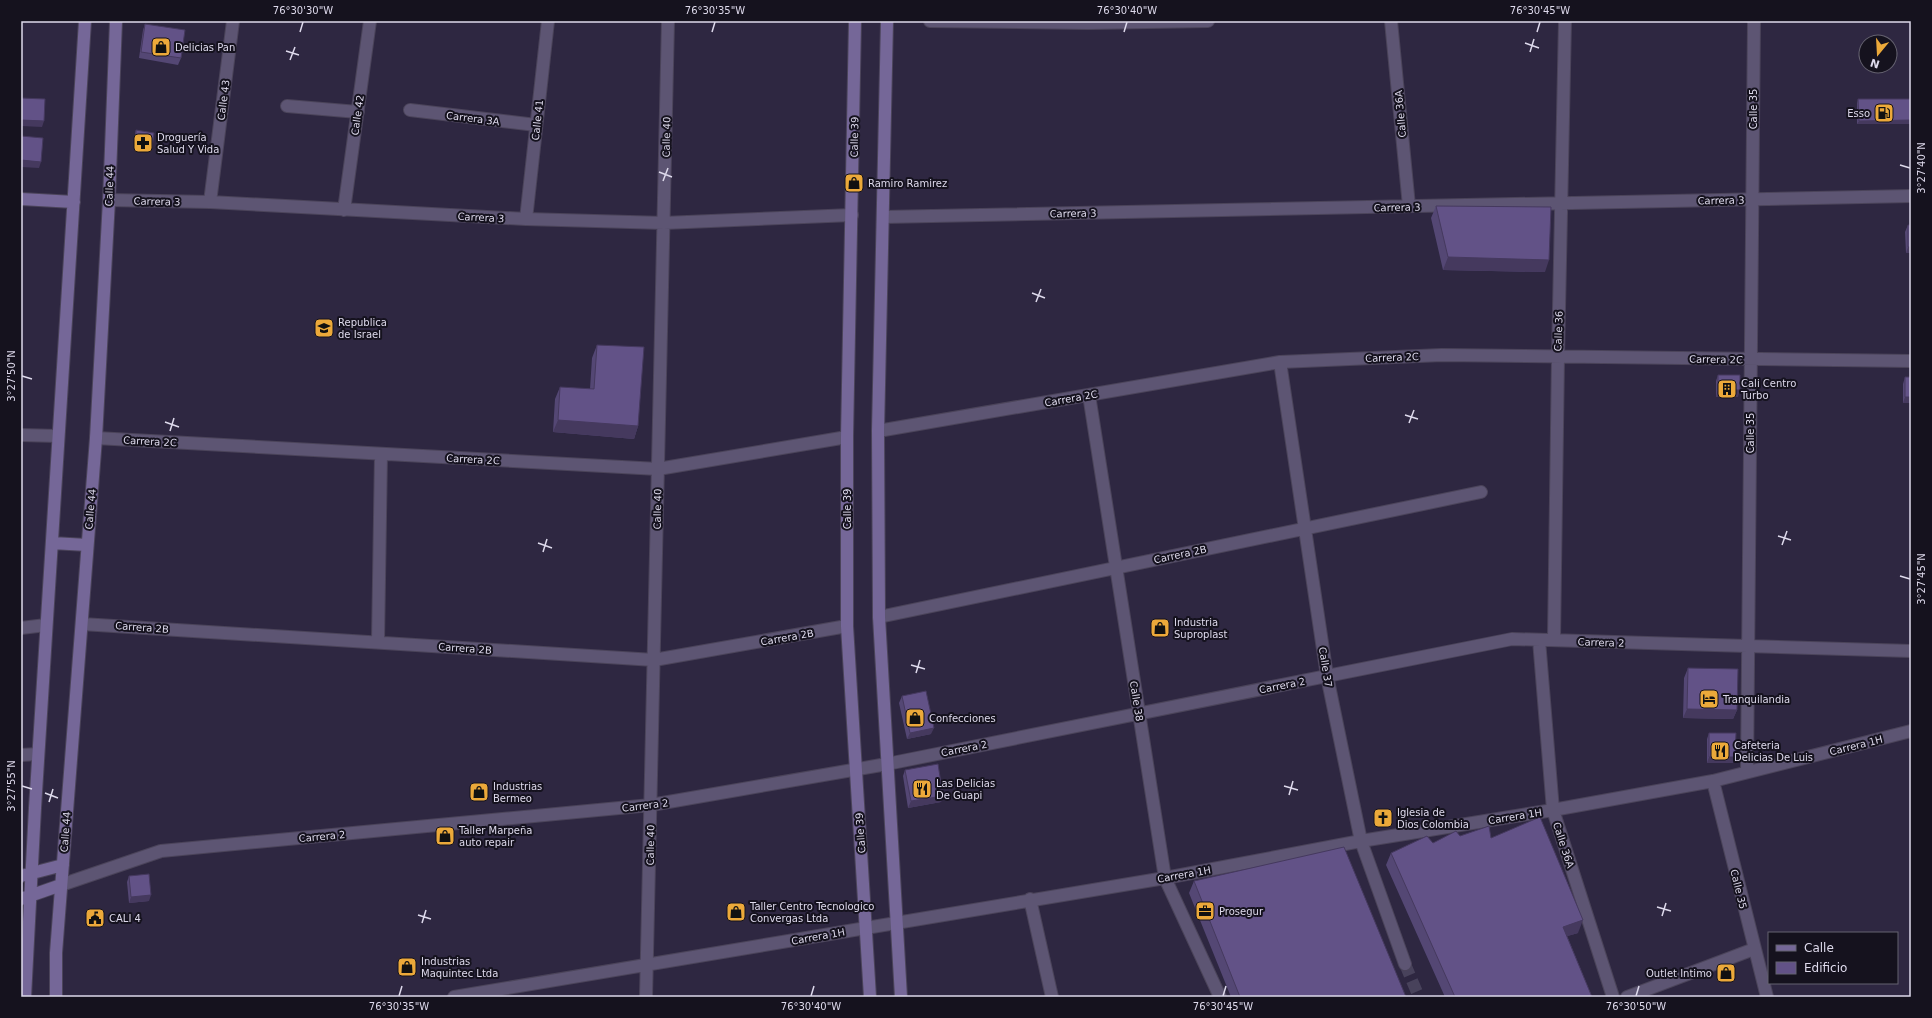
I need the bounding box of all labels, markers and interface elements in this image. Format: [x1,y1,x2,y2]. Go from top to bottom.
text: 76°30'30"W [273,5,333,16]
text: 76°30'35"W [685,5,745,16]
text: 76°30'40"W [1097,5,1157,16]
text: 76°30'45"W [1510,5,1570,16]
north arrow [1858,34,1898,74]
shop icon: Delicias Pan [150,36,172,58]
place label: Delicias Pan [175,42,235,53]
text: N [1869,55,1881,71]
street label: Calle 43 [216,79,231,121]
street label: Calle 35 [1748,89,1759,129]
street label: Calle 36A [1393,90,1408,138]
street label: Calle 42 [349,94,366,136]
street label: Calle 41 [530,99,545,141]
fuel station icon: Esso [1873,102,1895,124]
place label: Esso [1847,108,1870,119]
street label: Carrera 3A [446,110,500,127]
street label: Calle 40 [661,117,672,157]
street label: Calle 39 [849,117,860,157]
pharmacy icon: Droguería Salud Y Vida [132,132,154,154]
place label: Droguería Salud Y Vida [157,132,219,155]
text: 3°27'40"N [1916,142,1927,194]
street label: Calle 44 [103,165,116,207]
shop icon: Ramiro Ramirez [843,172,865,194]
place label: Ramiro Ramirez [868,178,947,189]
street label: Carrera 3 [1697,195,1745,206]
street label: Carrera 3 [133,196,181,207]
street label: Carrera 3 [1373,202,1421,213]
street label: Carrera 3 [1049,208,1097,219]
street label: Carrera 3 [457,211,505,224]
street label: Calle 36 [1552,310,1565,352]
school or university icon: Republica de Israel [313,317,335,339]
place label: Republica de Israel [338,317,387,340]
text: 3°27'50"N [6,350,17,402]
street label: Carrera 2C [1365,351,1419,364]
street label: Carrera 2C [1689,354,1743,365]
building icon: Cali Centro Turbo [1716,378,1738,400]
place label: Cali Centro Turbo [1740,378,1796,401]
street label: Carrera 2C [1044,388,1099,409]
street label: Calle 35 [1745,413,1756,453]
street label: Carrera 2C [123,435,177,448]
street label: Carrera 2C [446,453,500,466]
street label: Calle 44 [83,488,98,530]
street label: Calle 40 [652,489,663,529]
street label: Calle 39 [842,489,853,529]
street label: Carrera 2B [1153,543,1208,565]
text: 3°27'45"N [1916,553,1927,605]
shop icon: Industria Suproplast [1149,617,1171,639]
place label: Industria Suproplast [1174,617,1228,640]
street label: Carrera 2B [115,620,169,635]
street label: Carrera 2B [760,627,815,648]
street label: Carrera 2 [1577,636,1625,649]
street label: Carrera 2B [438,641,492,656]
street label: Calle 37 [1317,646,1334,688]
street label: Carrera 2 [1258,676,1306,695]
street label: Calle 38 [1128,680,1145,722]
hotel icon: Tranquilandia [1698,688,1720,710]
place label: Tranquilandia [1722,694,1790,705]
shop icon: Confecciones [904,707,926,729]
place label: Confecciones [929,713,996,724]
street label: Carrera 1H [1828,734,1884,757]
street label: Carrera 2 [940,739,988,758]
restaurant icon: Cafeteria Delicias De Luis [1709,740,1731,762]
place label: Cafeteria Delicias De Luis [1734,740,1813,763]
text: 3°27'55"N [6,760,17,812]
restaurant icon: Las Delicias De Guapi [911,778,933,800]
place label: Las Delicias De Guapi [936,778,995,801]
shop icon: Industrias Bermeo [468,781,490,803]
place label: Industrias Bermeo [493,781,542,804]
street label: Carrera 2 [621,797,669,814]
church icon: Iglesia de Dios Colombia [1372,807,1394,829]
place label: Iglesia de Dios Colombia [1397,807,1469,830]
street label: Carrera 1H [1487,807,1543,826]
street label: Calle 44 [59,811,72,853]
street label: Calle 39 [854,812,867,854]
street label: Calle 36A [1551,821,1576,870]
shop icon: Taller Marpeña auto repair [434,825,456,847]
place label: Taller Marpeña auto repair [458,825,532,848]
street label: Calle 40 [645,825,656,865]
street label: Carrera 2 [298,829,346,844]
street label: Carrera 1H [1156,864,1212,885]
street label: Calle 35 [1728,868,1749,910]
office icon: Prosegur [1194,900,1216,922]
shop icon: Taller Centro Tecnologico Convergas Ltda [725,901,747,923]
place label: Taller Centro Tecnologico Convergas Ltda [749,901,874,924]
place label: Prosegur [1219,906,1264,917]
public building icon: CALI 4 [84,907,106,929]
place label: CALI 4 [109,913,141,924]
street label: Carrera 1H [790,926,846,947]
legend [1768,932,1898,984]
text: Calle [1804,941,1834,955]
shop icon: Industrias Maquintec Ltda [396,956,418,978]
place label: Industrias Maquintec Ltda [421,956,498,979]
text: Edificio [1804,961,1847,975]
shop icon: Outlet Intimo [1715,962,1737,984]
place label: Outlet Intimo [1646,968,1712,979]
text: 76°30'35"W [369,1001,429,1012]
text: 76°30'40"W [781,1001,841,1012]
text: 76°30'45"W [1193,1001,1253,1012]
text: 76°30'50"W [1606,1001,1666,1012]

